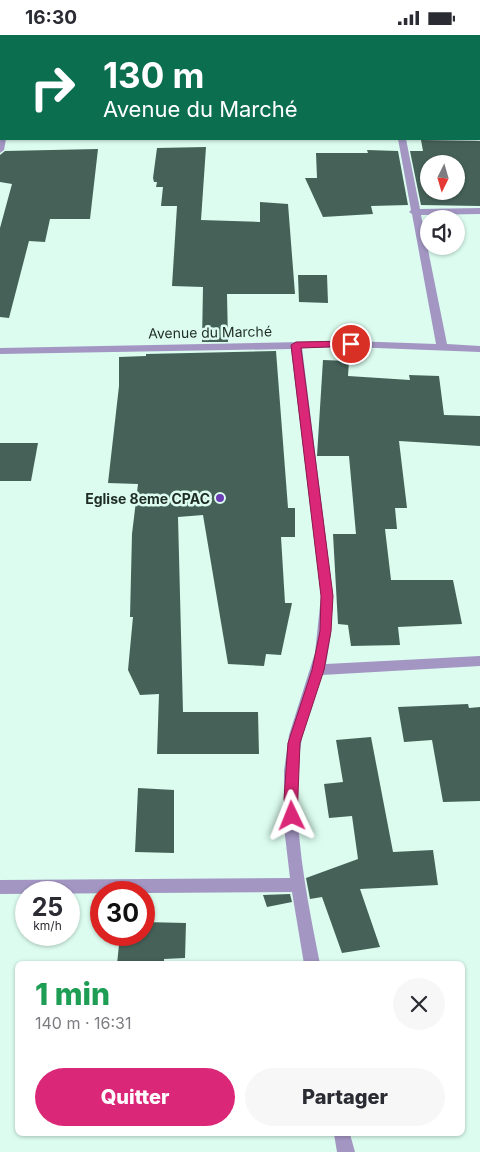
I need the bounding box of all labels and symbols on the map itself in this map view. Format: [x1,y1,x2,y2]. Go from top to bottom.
north arrow [420,155,465,200]
street label: Avenue du Marché [148,322,272,342]
pin [330,323,372,365]
place label: Eglise 8eme CPAC [85,490,210,507]
marker: Eglise 8eme CPAC [214,492,226,504]
position arrow [265,789,317,841]
speed limit sign: 30 [90,881,155,946]

